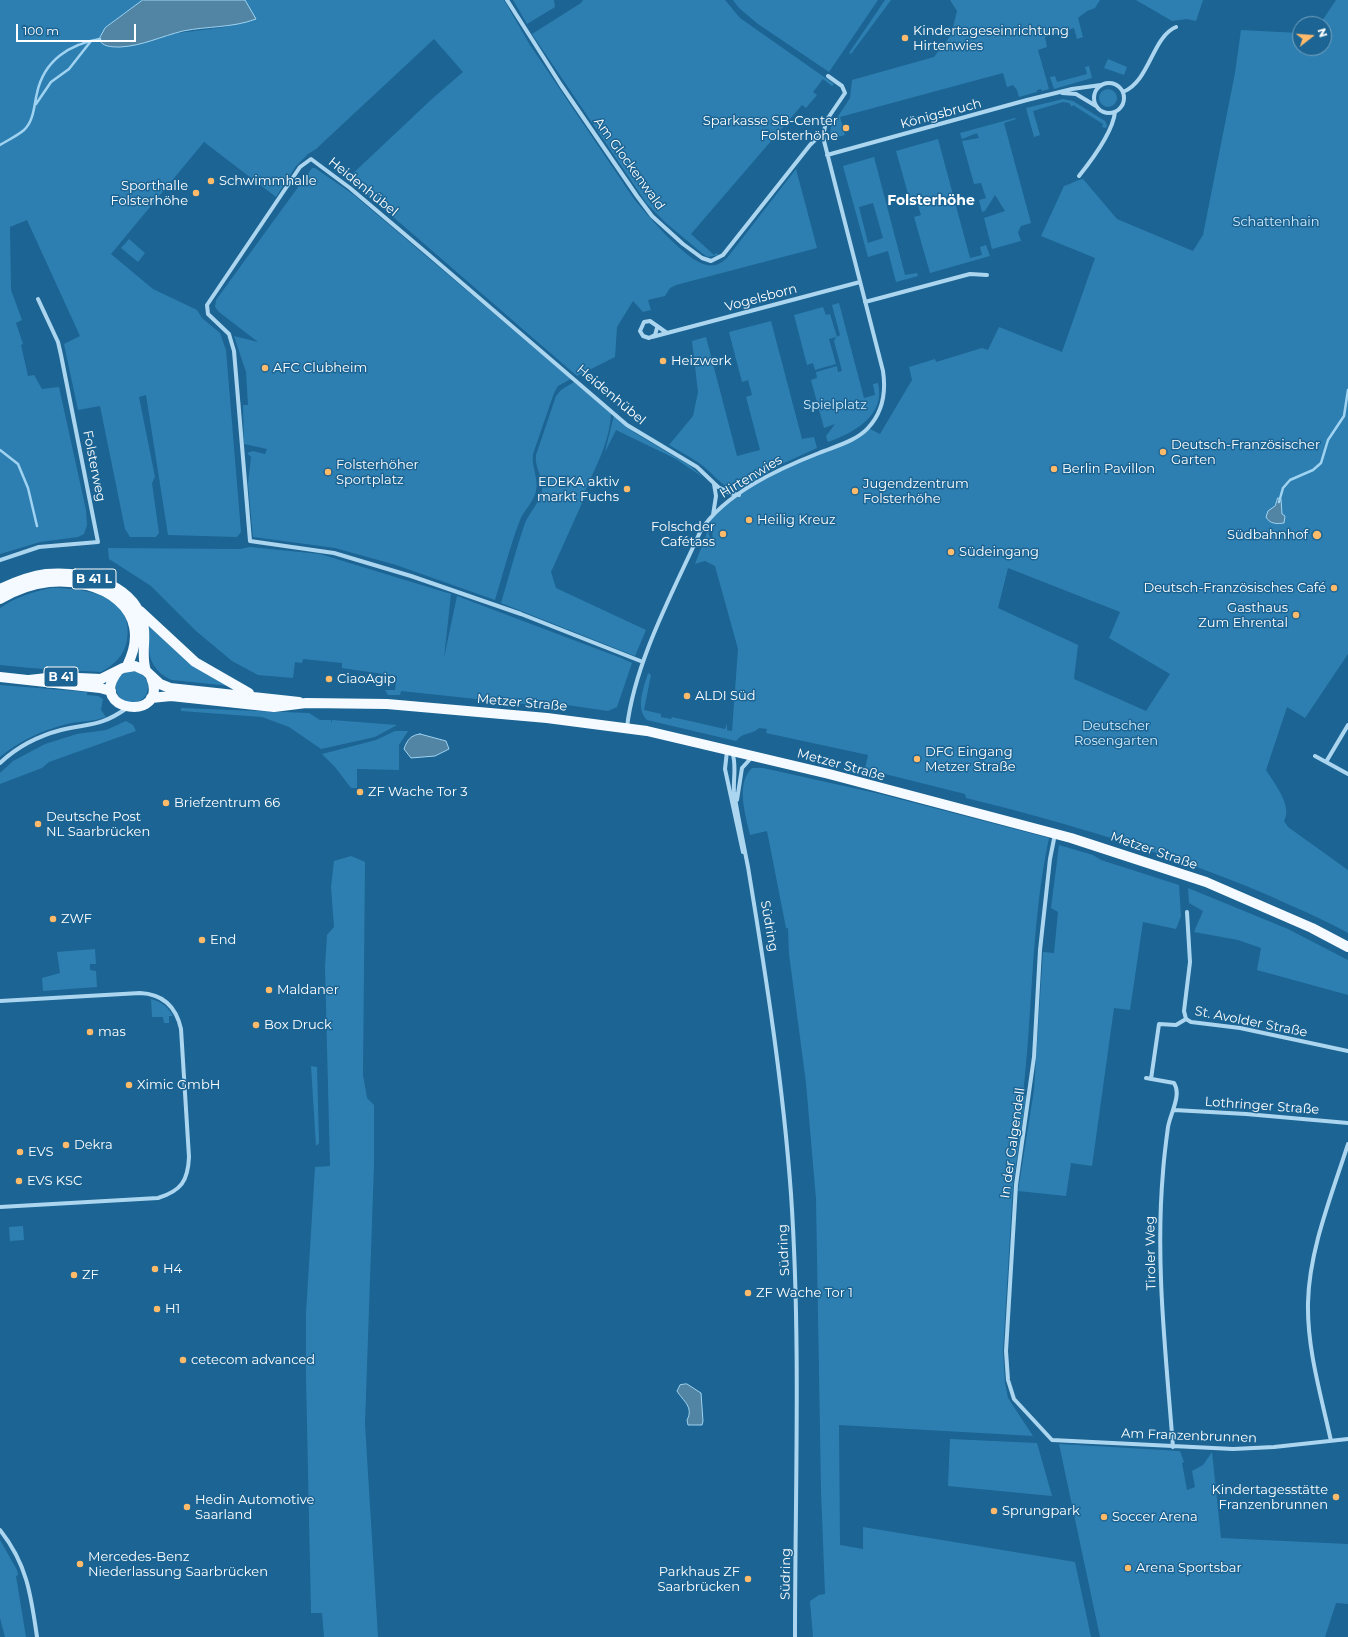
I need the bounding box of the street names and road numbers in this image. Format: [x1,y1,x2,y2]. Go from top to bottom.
street label: Königsbruch [899,96,983,132]
street label: Am Glockenwald [590,115,668,213]
street label: Heidenhübel [325,154,401,220]
street label: Vogelsborn [723,281,799,315]
street label: Heidenhübel [573,362,649,428]
street label: Folsterweg [79,429,109,503]
street label: Hirtenwies [717,452,785,502]
road number: B 41 L [72,569,116,589]
road number: B 41 [44,667,78,687]
street label: Metzer Straße [476,691,568,715]
street label: Metzer Straße [795,746,887,784]
street label: Metzer Straße [1109,829,1199,873]
street label: Südring [757,899,781,953]
street label: St. Avolder Straße [1193,1003,1309,1041]
street label: In der Galgendell [997,1087,1029,1199]
street label: Lothringer Straße [1204,1094,1320,1118]
street label: Tiroler Weg [1143,1216,1159,1290]
street label: Südring [775,1224,793,1276]
street label: Am Franzenbrunnen [1121,1426,1257,1446]
street label: Südring [778,1548,794,1600]

